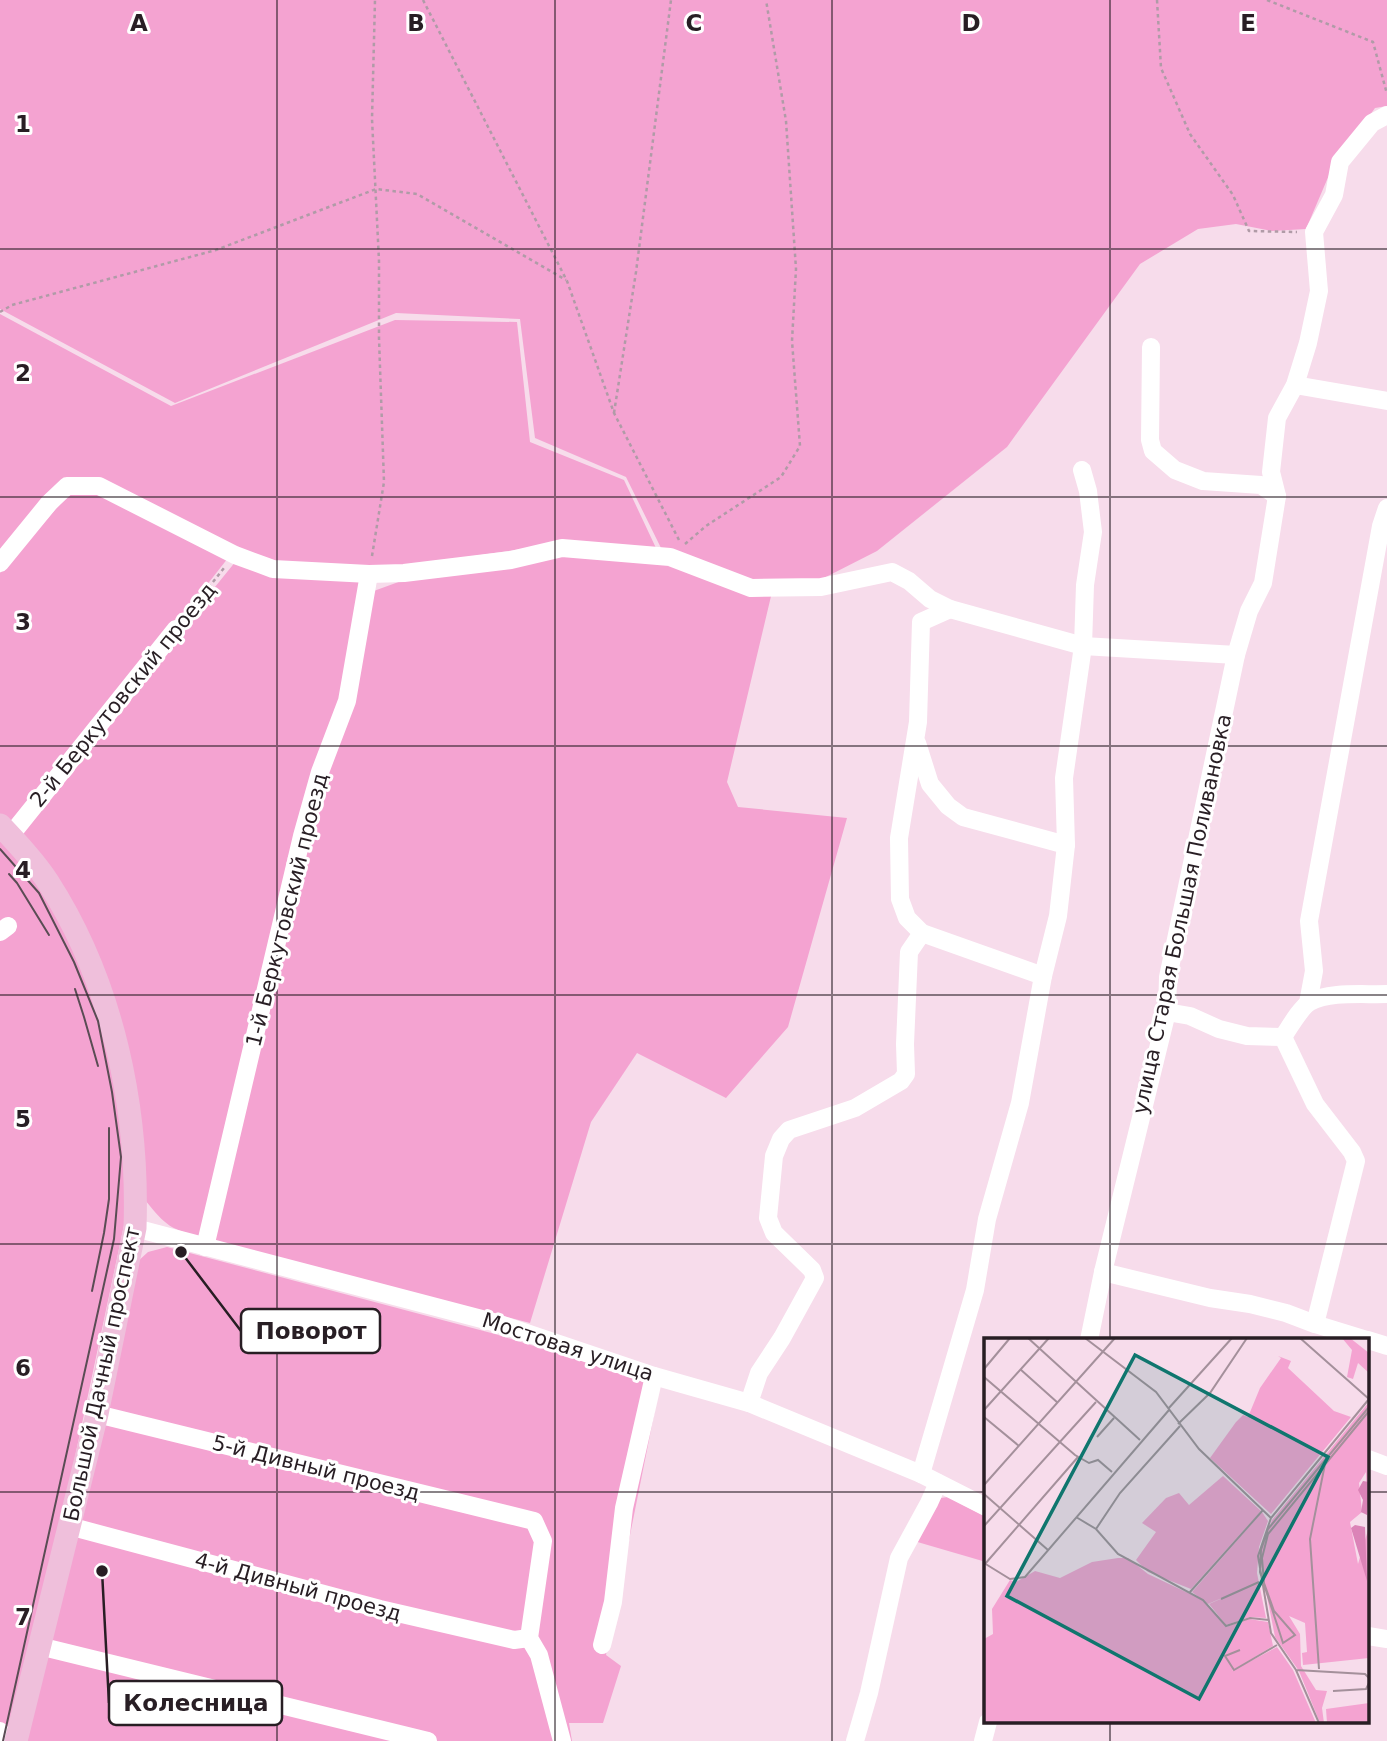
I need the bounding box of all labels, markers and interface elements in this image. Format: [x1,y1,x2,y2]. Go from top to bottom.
text: A [130,10,148,36]
text: B [407,10,425,36]
text: C [686,10,702,36]
text: D [961,10,981,36]
text: E [1240,10,1256,36]
text: 1 [15,111,31,137]
text: 2 [15,360,31,386]
street label: 2-й Беркутовский проезд [25,578,221,812]
text: 3 [15,609,31,635]
street label: улица Старая Большая Поливановка [1128,712,1236,1116]
street label: 1-й Беркутовский проезд [241,771,333,1049]
text: 4 [15,857,31,883]
text: 5 [15,1106,31,1132]
street label: Большой Дачный проспект [59,1224,145,1524]
street label: Мостовая улица [479,1308,657,1386]
callout: Поворот [241,1309,380,1353]
text: Поворот [255,1318,367,1344]
inset map [984,1338,1370,1724]
text: 6 [15,1355,31,1381]
street label: 5-й Дивный проезд [210,1431,422,1505]
street label: 4-й Дивный проезд [192,1548,404,1626]
text: 7 [15,1604,31,1630]
callout: Колесница [109,1681,282,1725]
text: Колесница [123,1690,269,1716]

